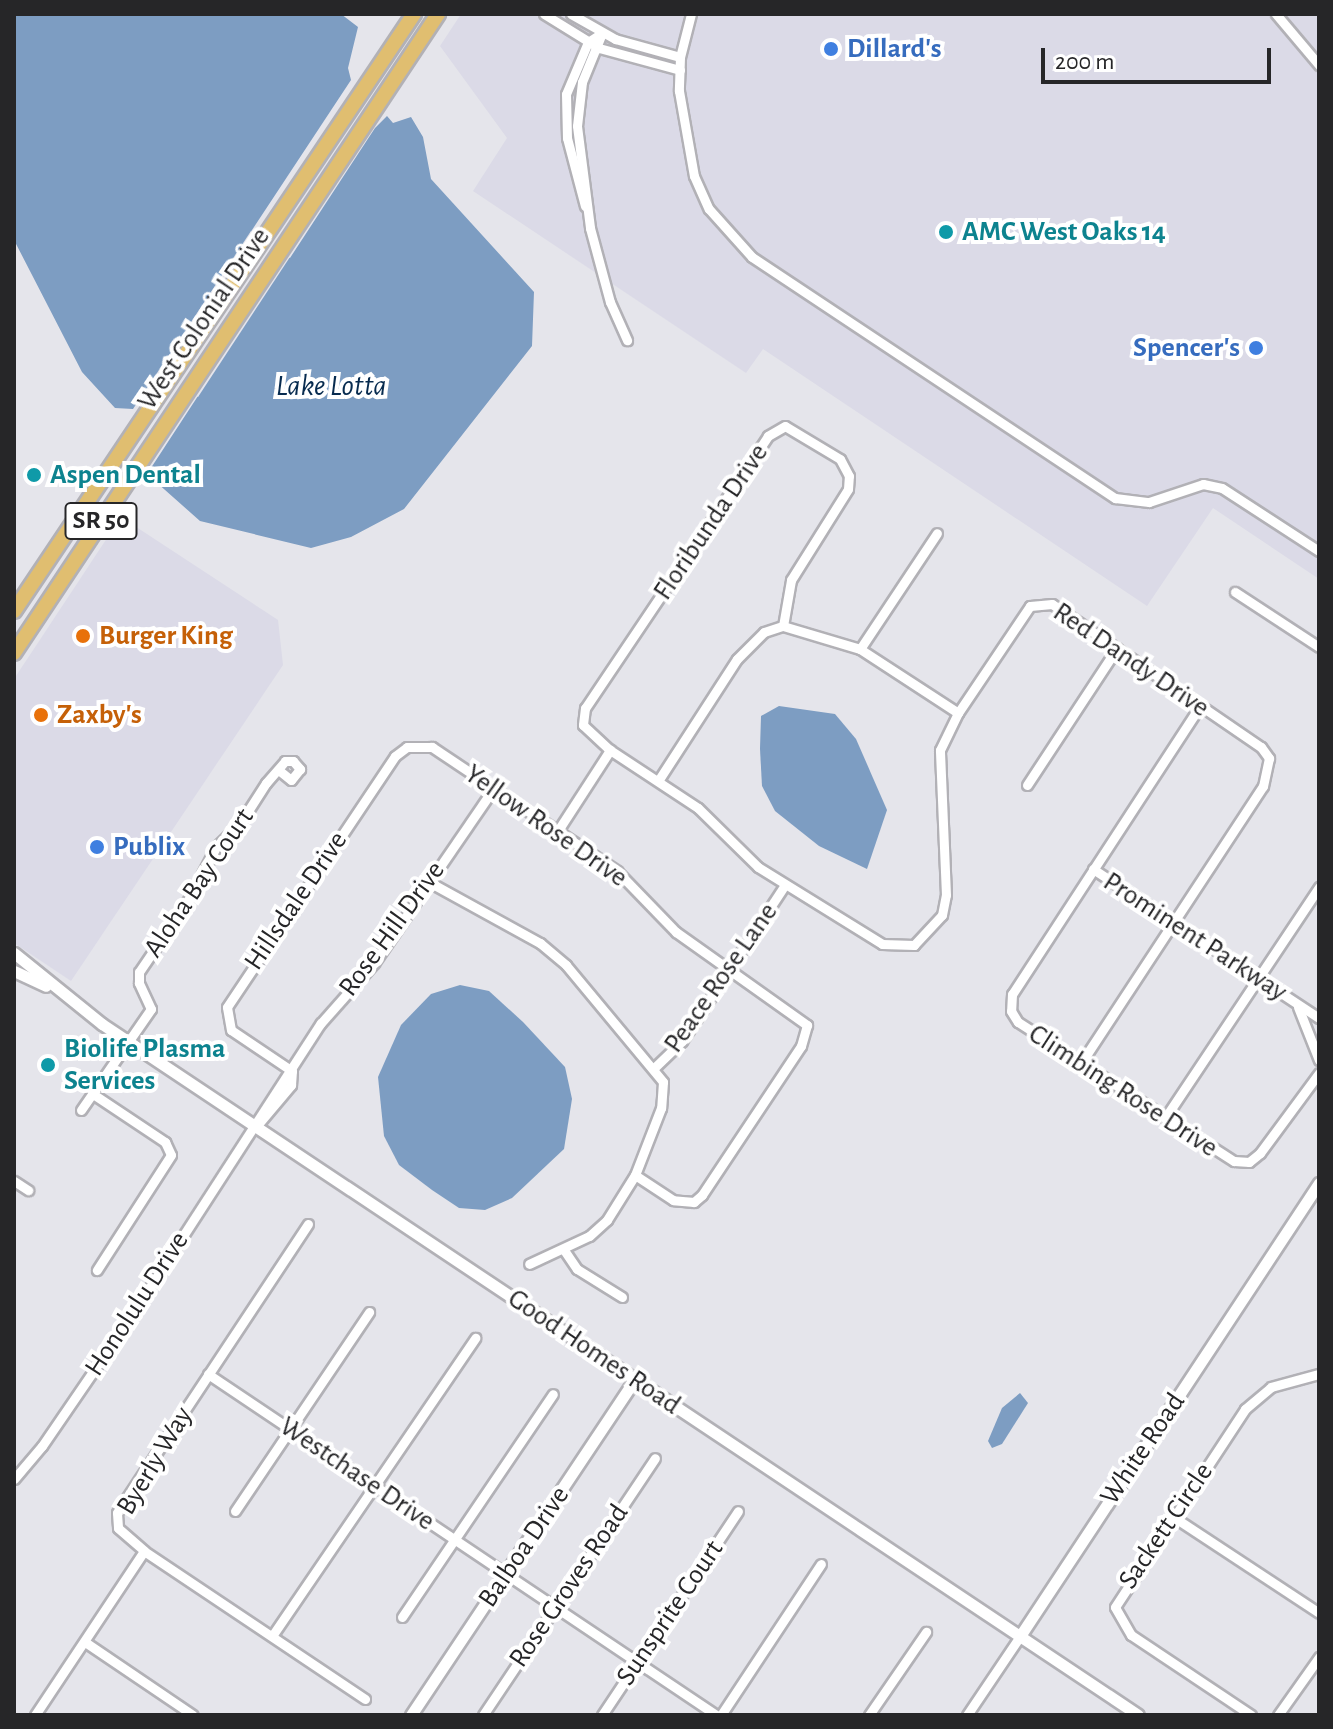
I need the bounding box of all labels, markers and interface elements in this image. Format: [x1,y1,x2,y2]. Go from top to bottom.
place label: Dillard's [847,32,941,66]
scale bar [1045,32,1275,82]
marker: Dillard's [822,40,840,58]
text: 200 m [1055,50,1114,74]
place label: AMC West Oaks 14 [962,215,1166,249]
street label: West Colonial Drive [131,221,277,417]
marker: AMC West Oaks 14 [937,223,955,241]
place label: Spencer's [1133,331,1240,365]
marker: Spencer's [1247,339,1265,357]
water label: Lake Lotta [276,368,386,404]
street label: Floribunda Drive [646,437,776,607]
place label: Aspen Dental [50,458,201,492]
marker: Aspen Dental [25,466,43,484]
road number: SR 50 [63,499,139,543]
street label: Red Dandy Drive [1047,595,1215,725]
place label: Burger King [99,619,233,653]
marker: Burger King [74,627,92,645]
place label: Zaxby's [57,698,142,732]
marker: Zaxby's [32,706,50,724]
street label: Yellow Rose Drive [458,757,634,895]
street label: Aloha Bay Court [137,802,261,964]
street label: Hillsdale Drive [237,825,355,977]
place label: Publix [113,830,185,864]
marker: Publix [88,838,106,856]
street label: Rose Hill Drive [332,855,452,1003]
street label: Prominent Parkway [1097,865,1293,1009]
street label: Peace Rose Lane [657,897,785,1059]
street label: Climbing Rose Drive [1022,1017,1224,1165]
place label: Biolife Plasma Services [64,1032,226,1098]
marker: Biolife Plasma Services [39,1056,57,1074]
street label: Honolulu Drive [78,1225,196,1383]
street label: Good Homes Road [501,1282,687,1422]
street label: White Road [1093,1387,1193,1511]
street label: Byerly Way [110,1401,200,1521]
street label: Westchase Drive [273,1410,441,1538]
street label: Sackett Circle [1112,1456,1220,1596]
street label: Balboa Drive [471,1480,577,1614]
street label: Rose Groves Road [502,1498,636,1674]
street label: Sunsprite Court [609,1534,731,1692]

